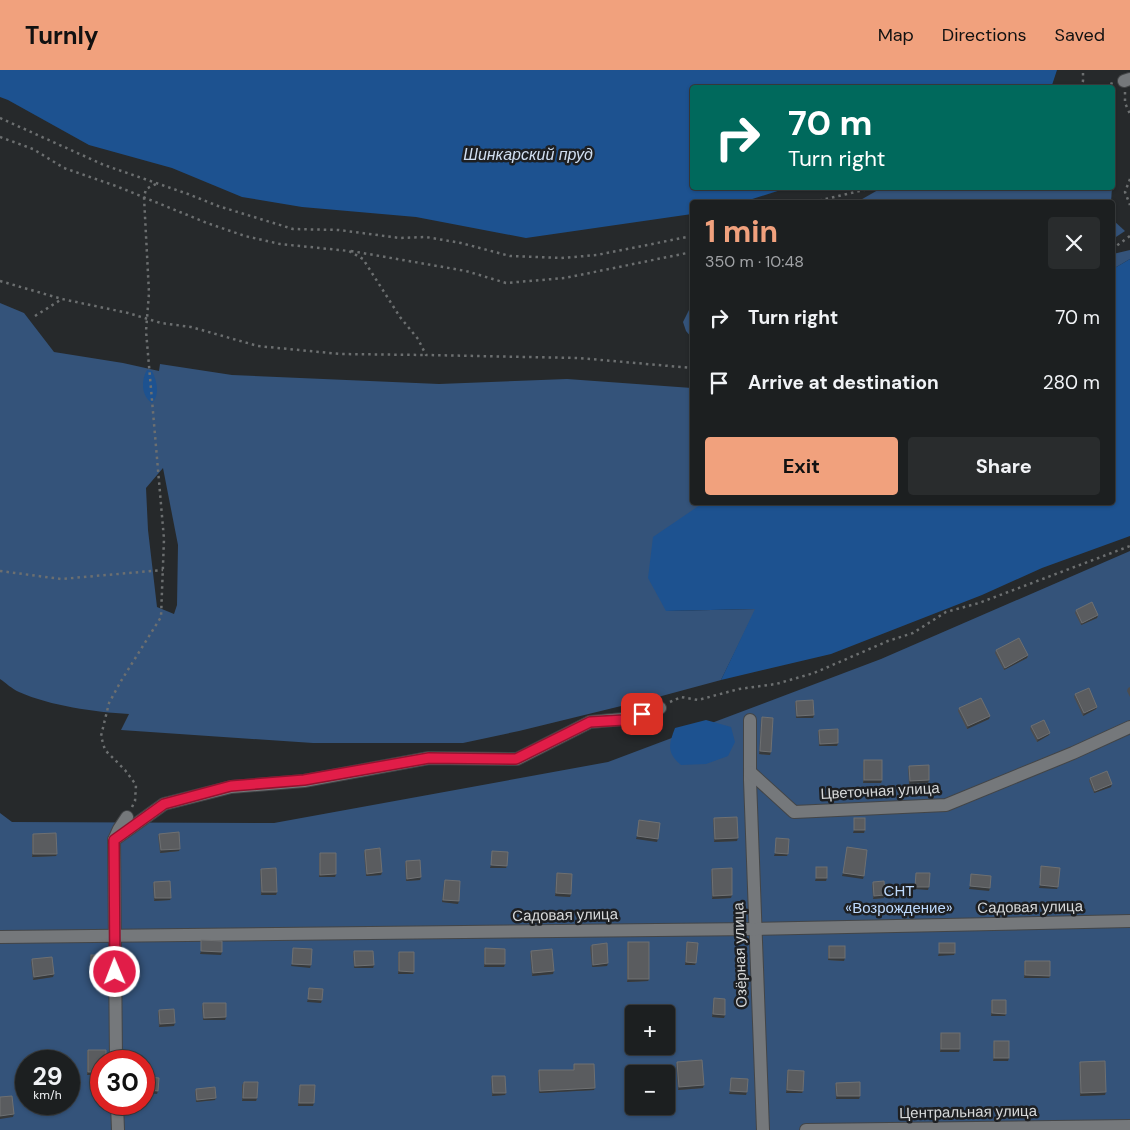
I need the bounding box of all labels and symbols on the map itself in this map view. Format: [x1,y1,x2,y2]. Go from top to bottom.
water label: Шинкарский пруд [463,144,593,165]
pin [621,693,663,735]
street label: Цветочная улица [820,778,941,804]
park label: СНТ «Возрождение» [845,881,953,918]
street label: Садовая улица [977,896,1084,918]
street label: Озёрная улица [728,901,752,1008]
street label: Садовая улица [512,904,619,926]
position arrow [88,945,140,997]
speed limit sign: 30 [90,1050,155,1115]
street label: Центральная улица [899,1101,1038,1123]

